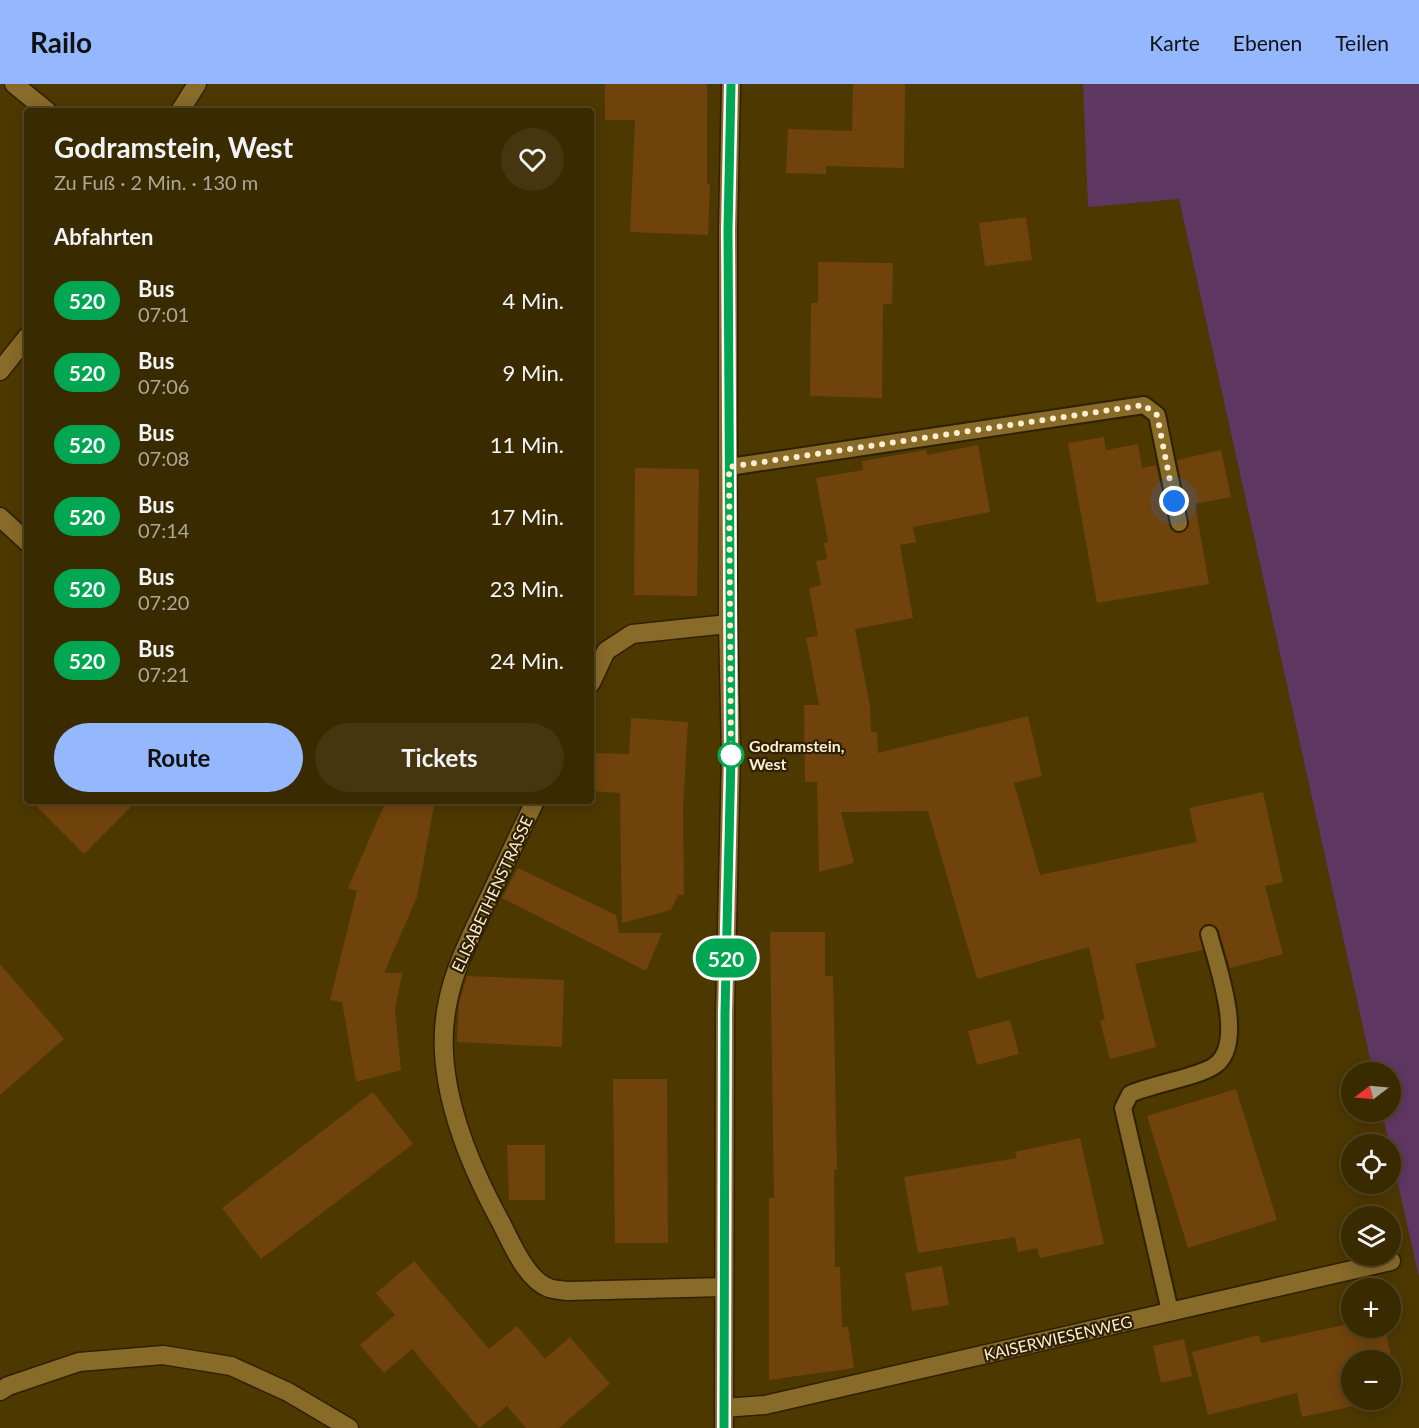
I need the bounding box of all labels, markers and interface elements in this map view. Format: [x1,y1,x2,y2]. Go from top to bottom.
text: Railo [30,25,92,59]
text: Karte [1149,30,1200,55]
text: Ebenen [1233,30,1302,55]
text: Teilen [1335,30,1389,55]
button: heart [501,128,564,191]
text: Godramstein, West [54,130,293,164]
text: Zu Fuß · 2 Min. · 130 m [54,170,258,194]
text: Abfahrten [54,223,153,250]
text: Bus [138,275,174,302]
text: 4 Min. [503,287,564,314]
text: 520 [69,288,105,313]
text: 07:01 [138,302,189,326]
text: Bus [138,347,174,374]
text: 9 Min. [503,359,564,386]
text: 520 [69,360,105,385]
text: 07:06 [138,374,189,398]
text: Bus [138,419,174,446]
text: 11 Min. [490,431,564,458]
text: 520 [69,432,105,457]
text: 07:08 [138,446,189,470]
your location [1159,486,1189,516]
text: Bus [138,491,174,518]
text: 17 Min. [490,503,564,530]
text: 520 [69,504,105,529]
text: 07:14 [138,518,189,542]
text: Bus [138,563,174,590]
text: 23 Min. [490,575,564,602]
text: 520 [69,576,105,601]
text: 07:20 [138,590,189,614]
text: Bus [138,635,174,662]
text: 24 Min. [490,647,564,674]
text: 520 [69,648,105,673]
text: 07:21 [138,662,189,686]
button: Route [54,723,303,792]
button: Tickets [315,723,564,792]
place label: Godramstein, West [749,736,845,773]
marker: Godramstein, West [718,742,744,768]
street label: ELISABETHENSTRASSE [447,813,536,975]
line badge: 520 [692,938,760,978]
text: 520 [708,946,744,971]
north arrow [1341,1062,1401,1122]
map controls [1341,1062,1401,1410]
button: locate [1341,1134,1401,1194]
button: layers [1341,1206,1401,1266]
button: + [1341,1278,1401,1338]
street label: KAISERWIESENWEG [982,1311,1134,1364]
button: − [1341,1350,1401,1410]

